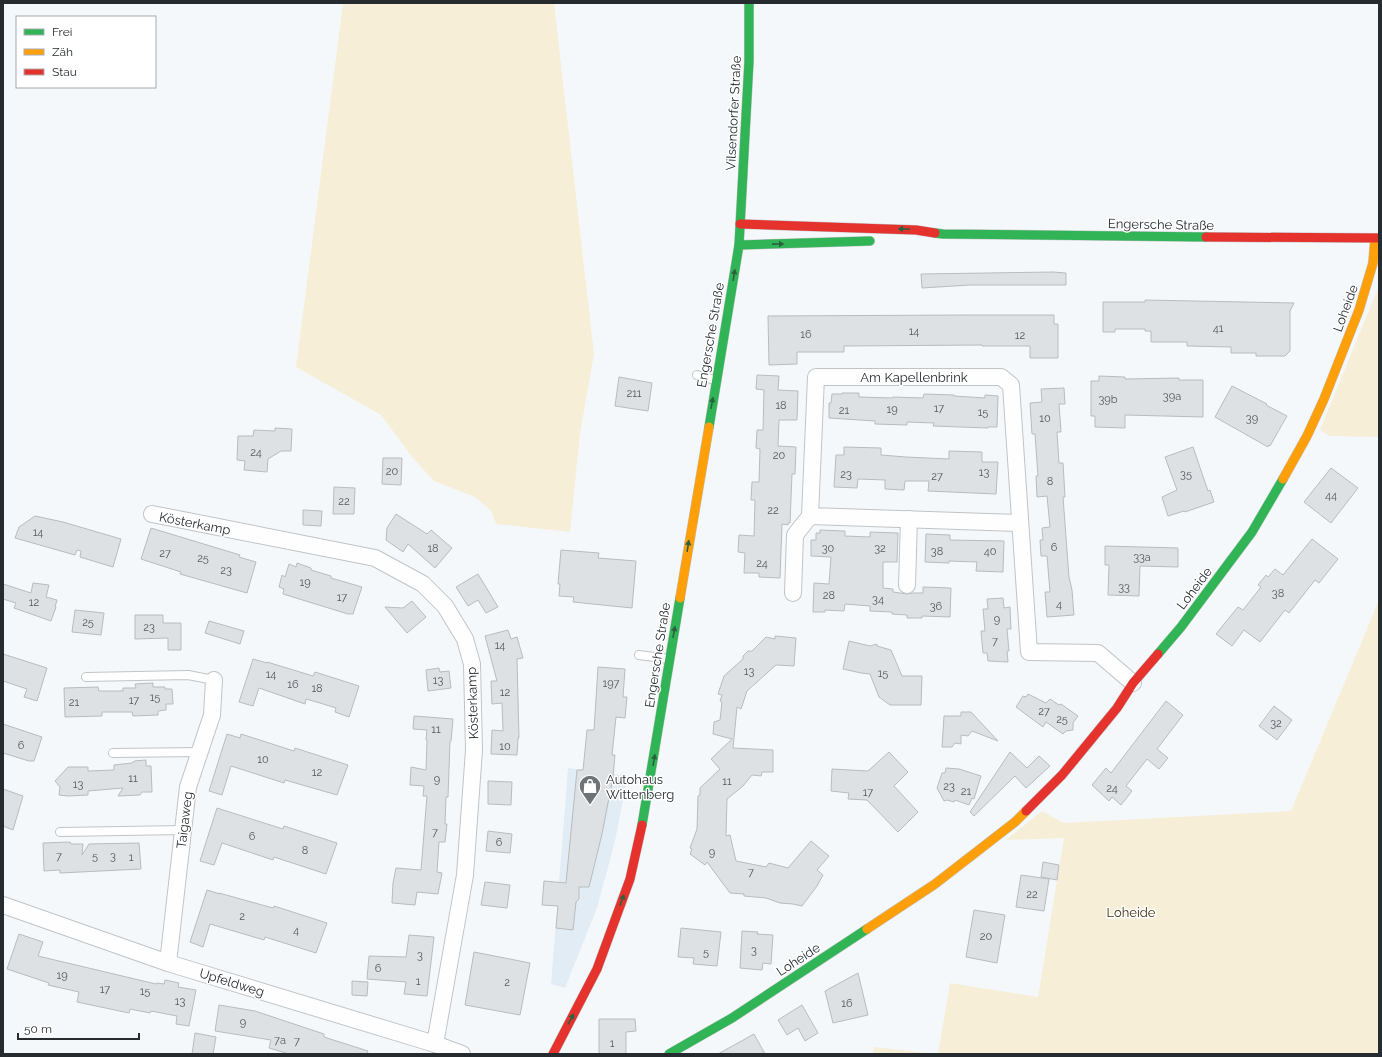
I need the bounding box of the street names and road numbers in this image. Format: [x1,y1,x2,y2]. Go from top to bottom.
street label: Vilsendorfer Straße [723,55,744,171]
street label: Engersche Straße [1108,216,1215,233]
street label: Engersche Straße [694,281,727,389]
street label: Loheide [1330,282,1361,334]
street label: Am Kapellenbrink [860,370,968,385]
street label: Kösterkamp [158,509,232,538]
street label: Loheide [1174,564,1215,612]
street label: Engersche Straße [642,601,673,709]
street label: Kösterkamp [464,667,481,739]
street label: Taigaweg [174,791,195,849]
street label: Loheide [774,940,823,979]
street label: Upfeldweg [198,966,266,999]

